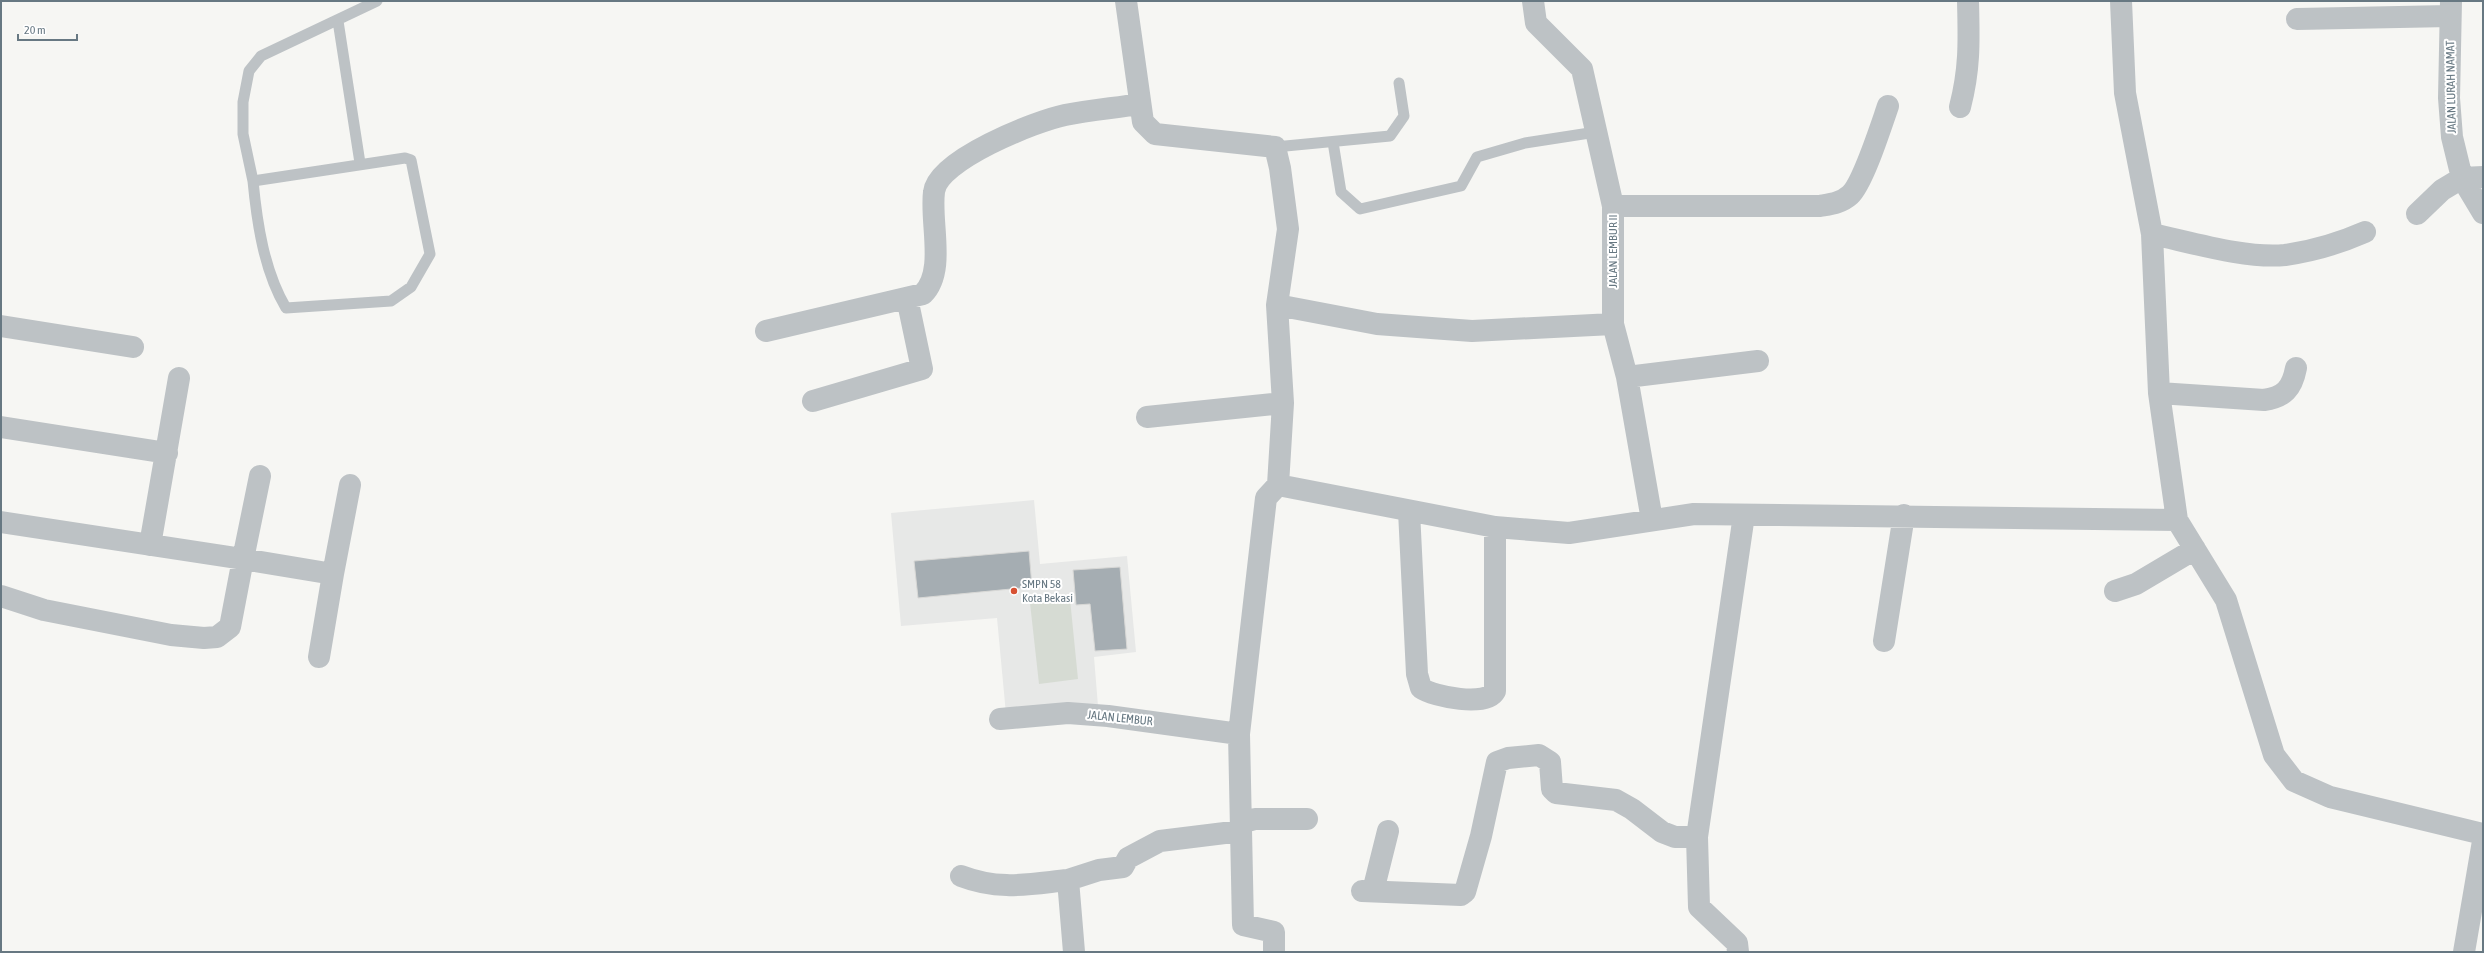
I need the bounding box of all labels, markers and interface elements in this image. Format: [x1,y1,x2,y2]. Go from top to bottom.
scale bar [18,16,77,42]
text: 20 m [24,23,46,37]
street label: JALAN LURAH NAMAT [2443,40,2459,134]
street label: JALAN LEMBUR II [1606,214,1620,288]
place label: SMPN 58 Kota Bekasi [1022,577,1073,605]
marker: SMPN 58 Kota Bekasi [1009,586,1019,596]
street label: JALAN LEMBUR [1087,708,1153,728]

